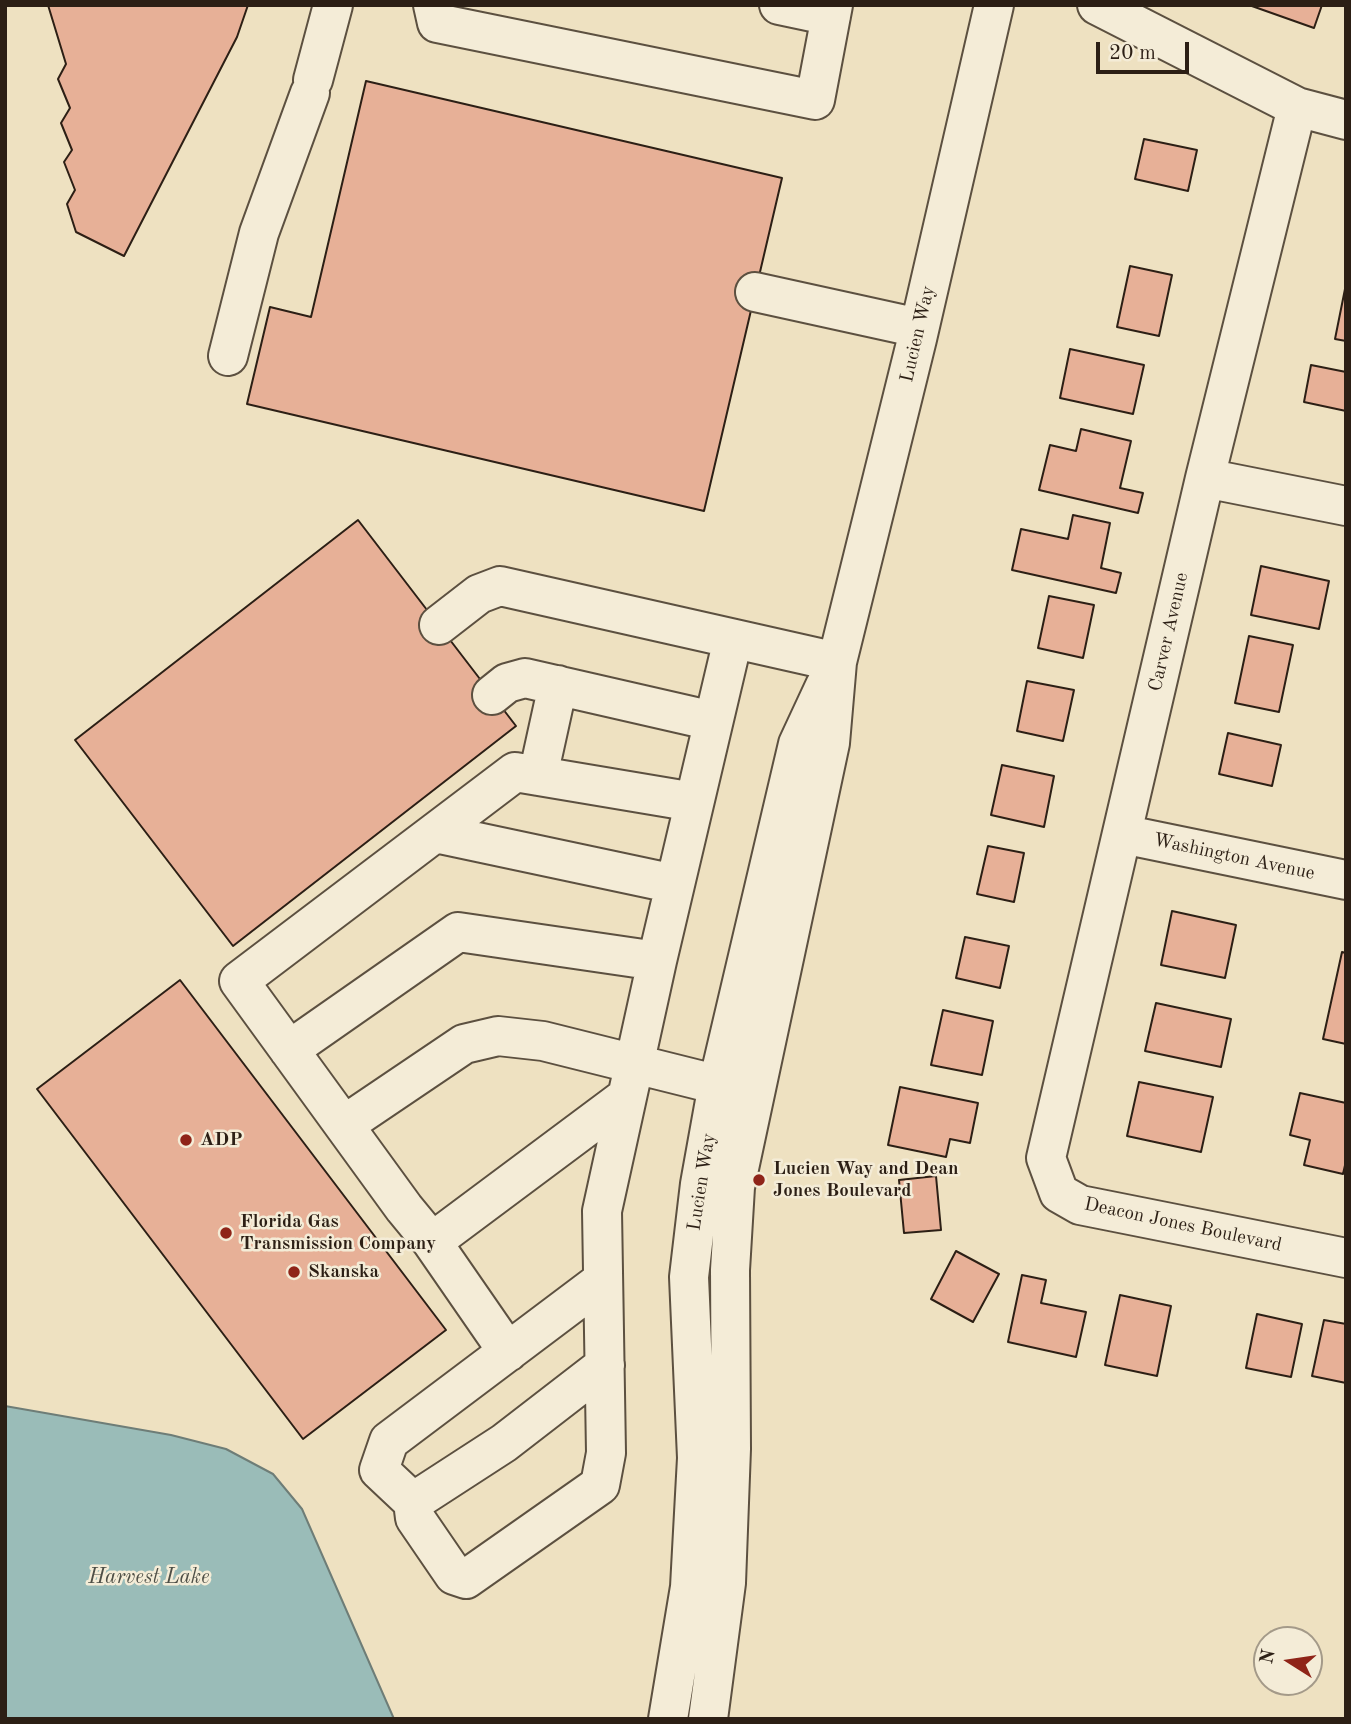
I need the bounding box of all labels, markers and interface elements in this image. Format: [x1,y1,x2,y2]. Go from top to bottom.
scale bar [1099,28,1192,72]
text: 20 m [1109,43,1156,64]
street label: Lucien Way [896,283,940,385]
street label: Carver Avenue [1144,570,1194,694]
street label: Washington Avenue [1151,829,1317,885]
place label: ADP [200,1129,243,1151]
marker: ADP [178,1132,194,1148]
street label: Lucien Way [683,1132,721,1232]
place label: Lucien Way and Dean Jones Boulevard [773,1158,958,1202]
marker: Lucien Way and Dean Jones Boulevard [751,1172,767,1188]
street label: Deacon Jones Boulevard [1082,1193,1284,1257]
place label: Florida Gas Transmission Company [240,1211,436,1255]
marker: Florida Gas Transmission Company [218,1225,234,1241]
place label: Skanska [308,1261,379,1283]
marker: Skanska [286,1264,302,1280]
water label: Harvest Lake [88,1564,210,1590]
north arrow [1253,1626,1323,1696]
text: N [1258,1648,1280,1666]

